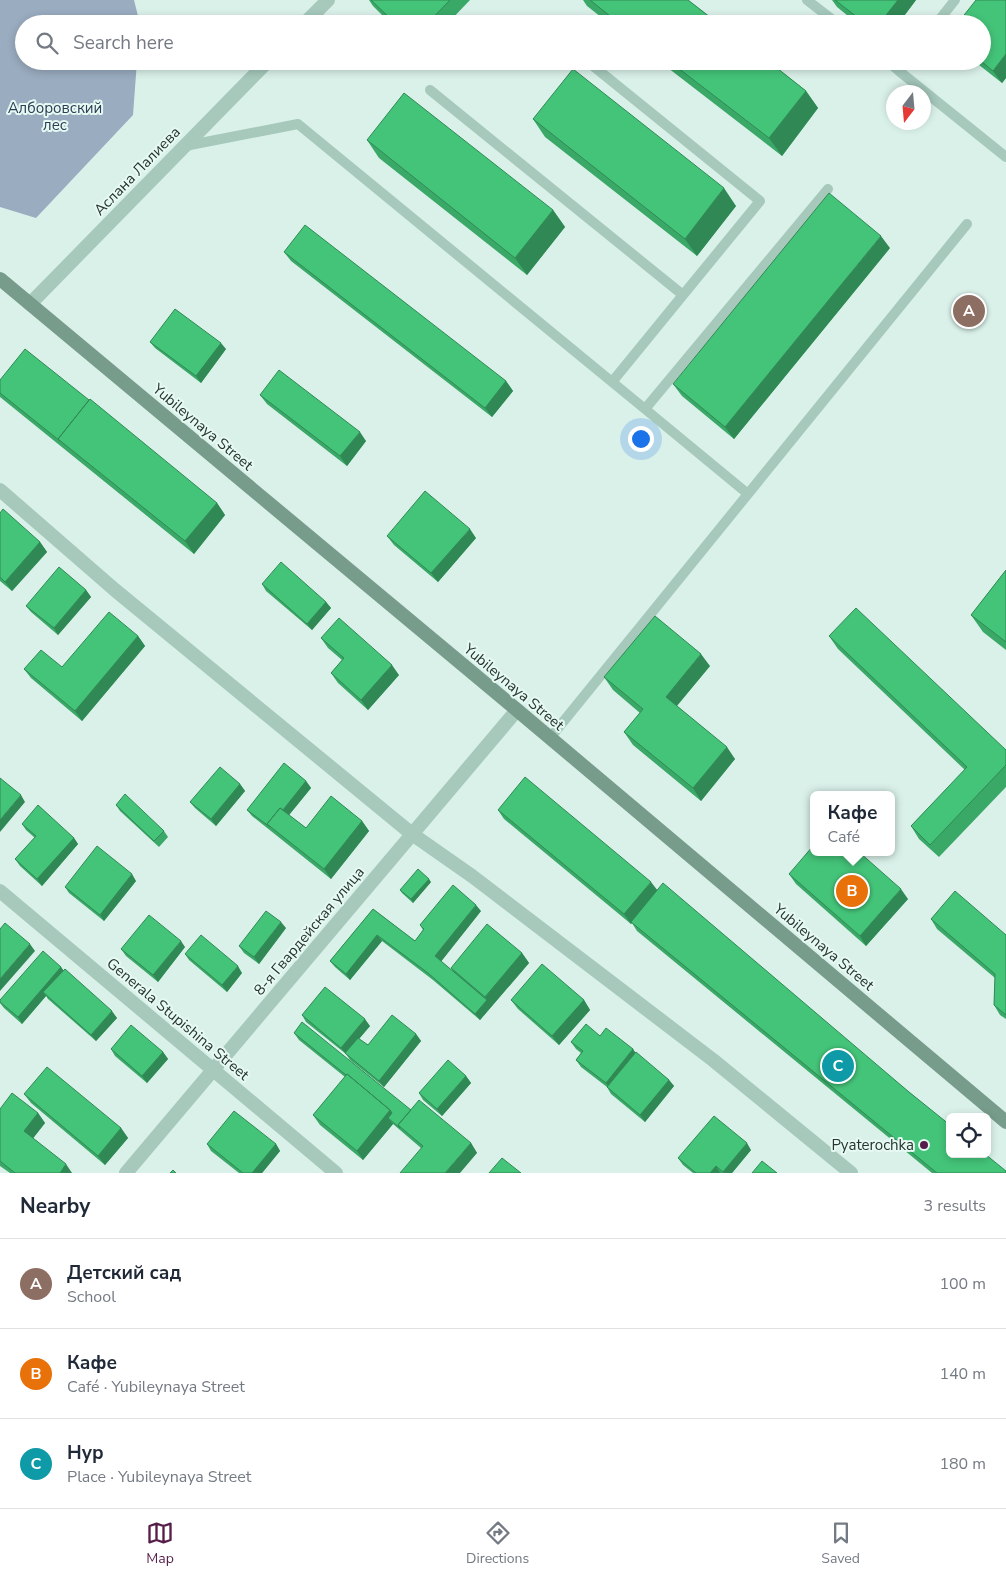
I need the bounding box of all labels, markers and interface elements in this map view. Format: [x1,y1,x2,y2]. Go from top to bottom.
search box [15,15,991,70]
icon: search [33,29,61,57]
text: Search here [73,30,174,56]
north arrow [886,85,931,130]
park label: Алборовский лес [8,98,102,135]
street label: Аслана Лалиева [89,122,185,220]
pin: A [953,292,985,330]
street label: Yubileynaya Street [148,378,258,475]
your location [628,426,654,452]
street label: Yubileynaya Street [459,638,569,735]
popup [810,791,895,856]
text: Кафе [828,800,877,826]
text: Café [828,826,860,848]
street label: 8-я Гвардейская улица [249,863,369,999]
pin: B [836,872,868,910]
street label: Yubileynaya Street [769,898,879,995]
street label: Generala Stupishina Street [102,953,254,1085]
pin: C [822,1047,854,1085]
map controls [946,1113,991,1158]
button: locate [946,1113,991,1158]
place label: Pyaterochka [831,1135,914,1155]
marker: Pyaterochka [918,1139,930,1151]
text: Nearby [20,1192,90,1220]
text: 3 results [924,1195,986,1217]
text: Детский сад [67,1260,181,1286]
text: A [30,1273,42,1295]
text: 100 m [939,1273,986,1295]
text: School [67,1286,116,1308]
text: Кафе [67,1350,117,1376]
text: B [30,1363,42,1385]
text: 140 m [939,1363,986,1385]
text: Café · Yubileynaya Street [67,1376,245,1398]
text: Нур [67,1440,104,1466]
text: C [31,1453,41,1475]
text: 180 m [939,1453,986,1475]
text: Place · Yubileynaya Street [67,1466,251,1488]
tab: Map [146,1519,174,1568]
tab: Directions [466,1519,529,1568]
tab: Saved [821,1519,860,1568]

